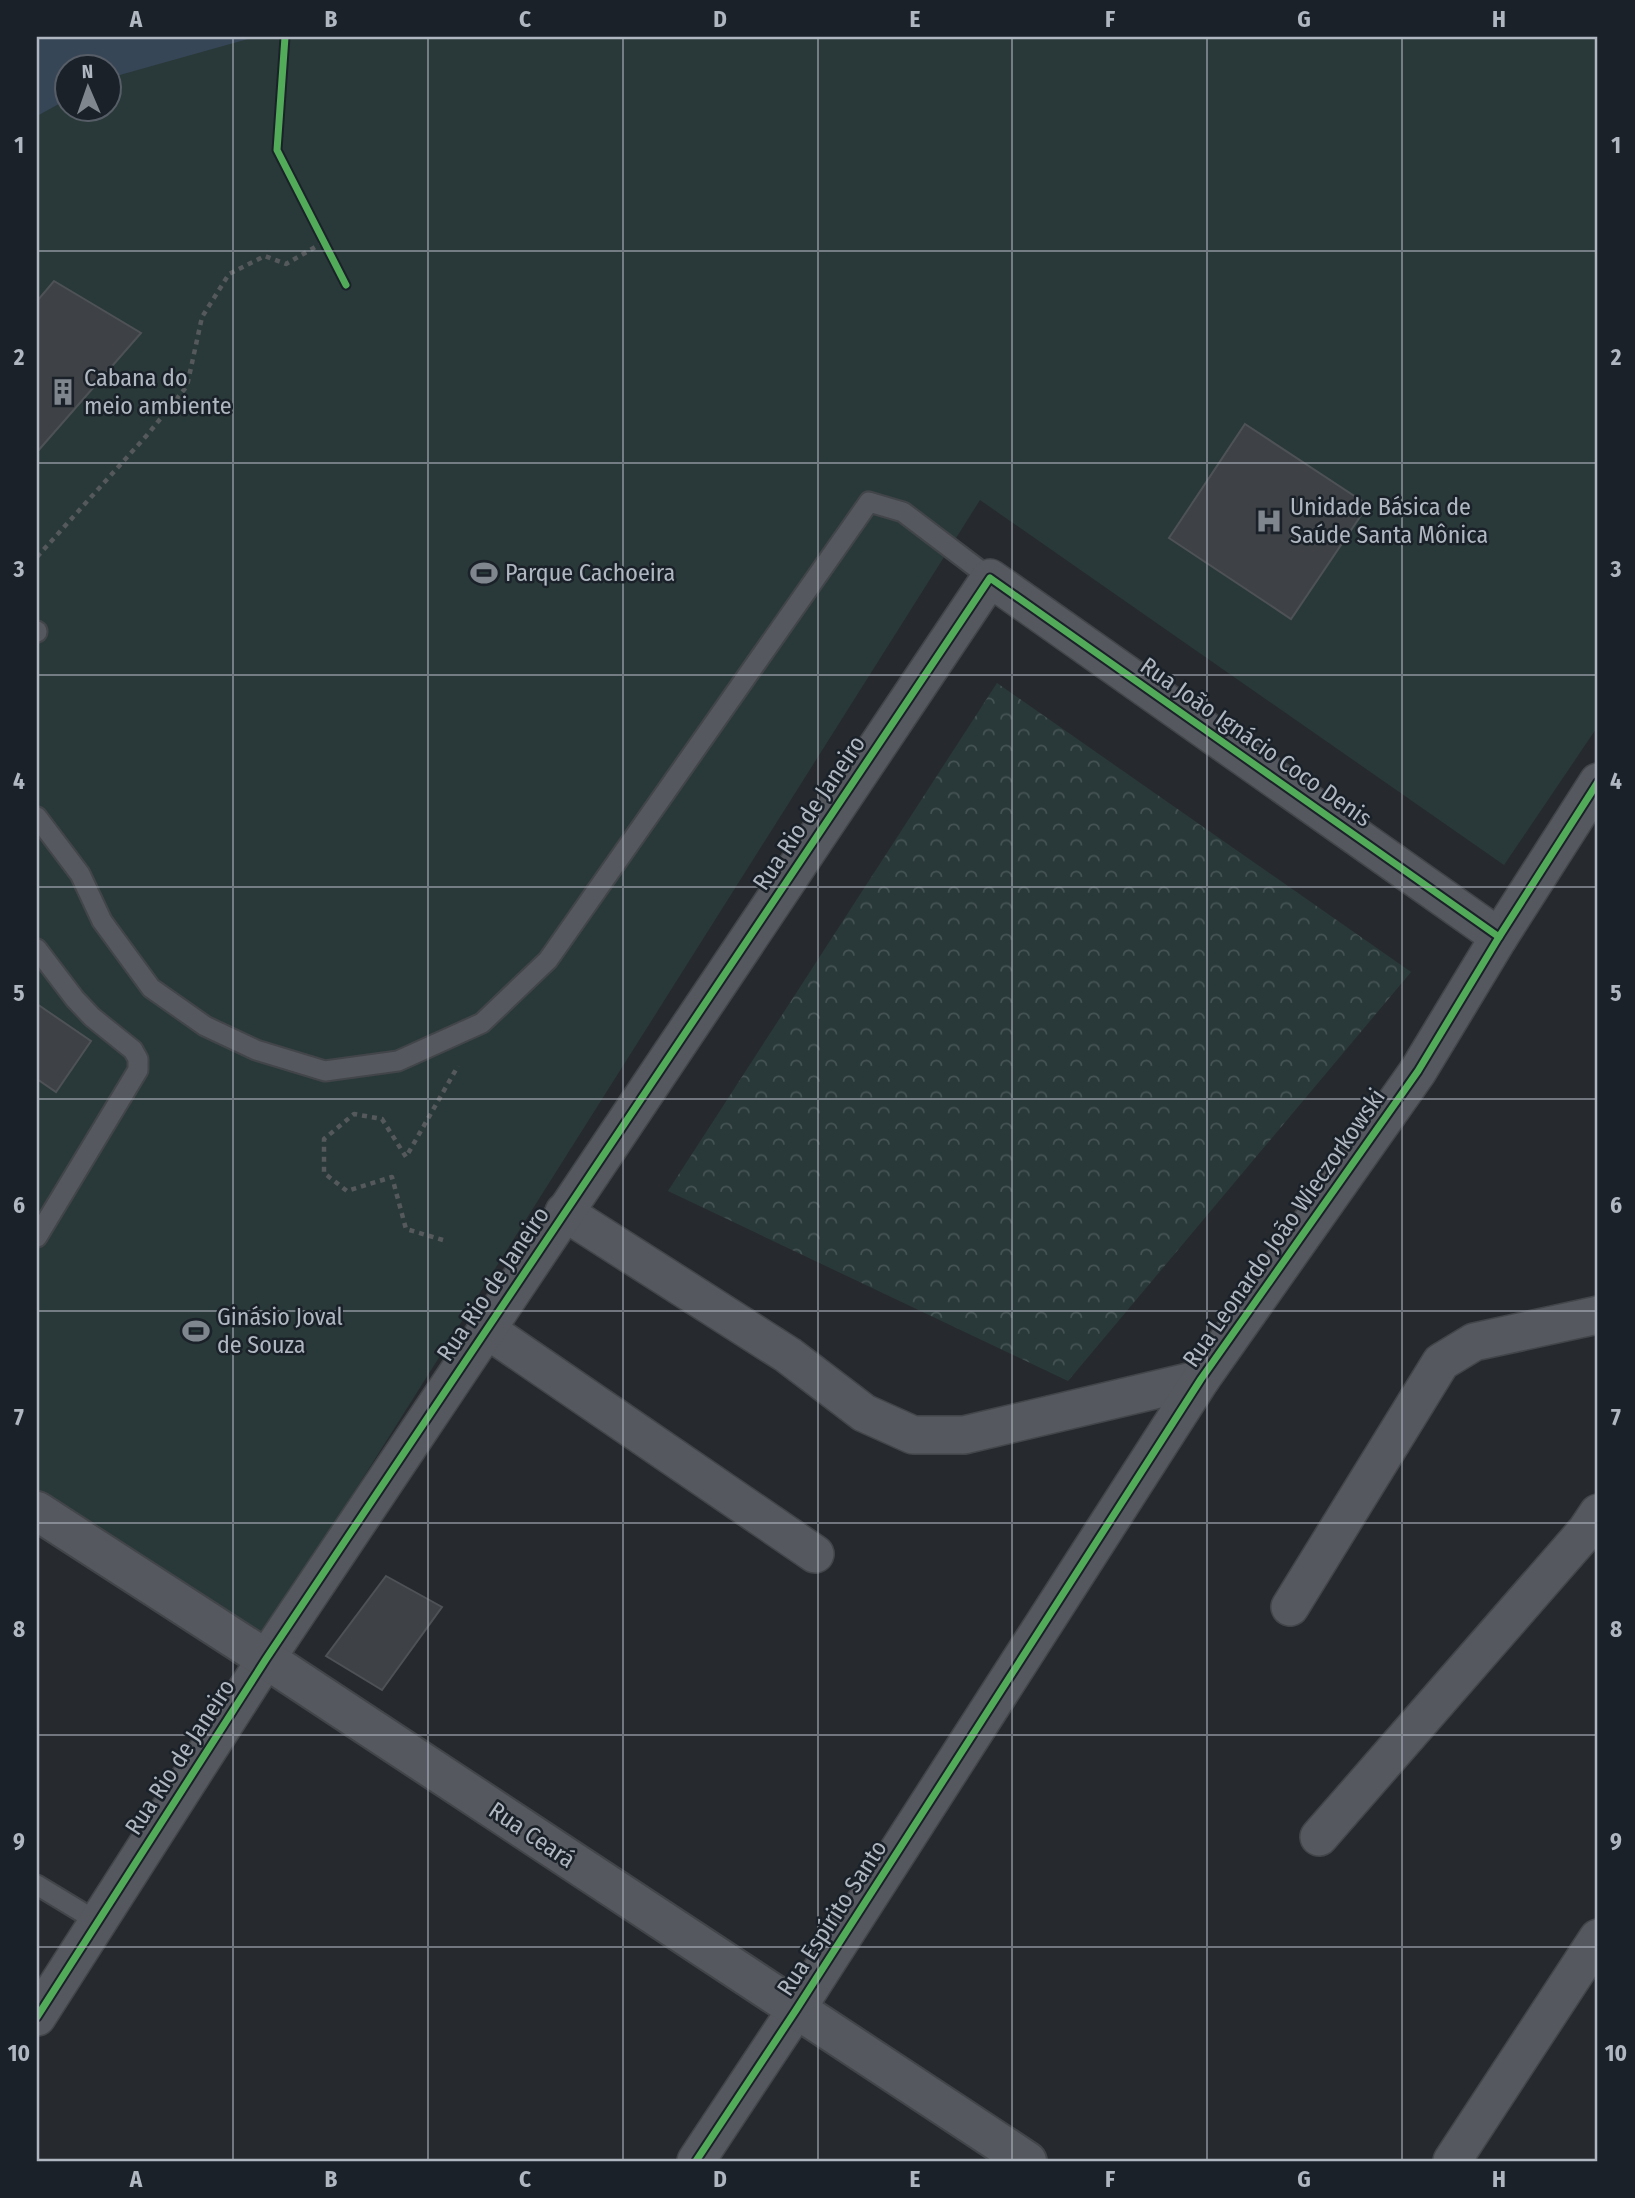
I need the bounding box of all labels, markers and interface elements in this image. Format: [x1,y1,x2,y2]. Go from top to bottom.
text: A [129,5,143,33]
text: B [325,5,338,33]
text: C [519,5,531,33]
text: D [713,5,727,33]
text: E [910,5,921,33]
text: F [1105,5,1115,33]
text: G [1297,5,1311,33]
text: H [1492,5,1506,33]
north arrow [52,52,122,122]
text: N [81,60,94,83]
text: 1 [14,131,24,159]
text: 1 [1611,131,1621,159]
text: 2 [13,343,25,371]
text: 2 [1610,343,1622,371]
place label: Cabana do meio ambiente [84,364,232,420]
building icon: Cabana do meio ambiente [48,377,78,407]
place label: Unidade Básica de Saúde Santa Mônica [1290,493,1488,549]
hospital icon: Unidade Básica de Saúde Santa Mônica [1254,506,1284,536]
text: 3 [13,555,25,583]
text: 3 [1610,555,1622,583]
sports icon: Parque Cachoeira [469,558,499,588]
place label: Parque Cachoeira [505,559,675,587]
street label: Rua João Ignácio Coco Denis [1135,651,1377,833]
street label: Rua Rio de Janeiro [747,731,871,895]
text: 4 [13,767,25,795]
text: 4 [1610,767,1622,795]
text: 5 [13,979,25,1007]
text: 5 [1610,979,1622,1007]
street label: Rua Leonardo João Wieczorkowski [1177,1084,1391,1372]
text: 6 [13,1191,25,1219]
text: 6 [1610,1191,1622,1219]
street label: Rua Rio de Janeiro [431,1202,555,1366]
place label: Ginásio Joval de Souza [217,1303,343,1359]
sports icon: Ginásio Joval de Souza [181,1316,211,1346]
text: 7 [14,1403,24,1431]
text: 7 [1611,1403,1621,1431]
text: 8 [13,1615,25,1643]
text: 8 [1610,1615,1622,1643]
street label: Rua Rio de Janeiro [119,1674,241,1840]
street label: Rua Ceará [484,1796,580,1874]
text: 9 [13,1827,25,1855]
text: 9 [1610,1827,1622,1855]
street label: Rua Espírito Santo [771,1835,893,2001]
text: 10 [8,2039,30,2067]
text: 10 [1605,2039,1627,2067]
text: A [129,2165,143,2193]
text: B [325,2165,338,2193]
text: C [519,2165,531,2193]
text: D [713,2165,727,2193]
text: E [910,2165,921,2193]
text: F [1105,2165,1115,2193]
text: G [1297,2165,1311,2193]
text: H [1492,2165,1506,2193]

